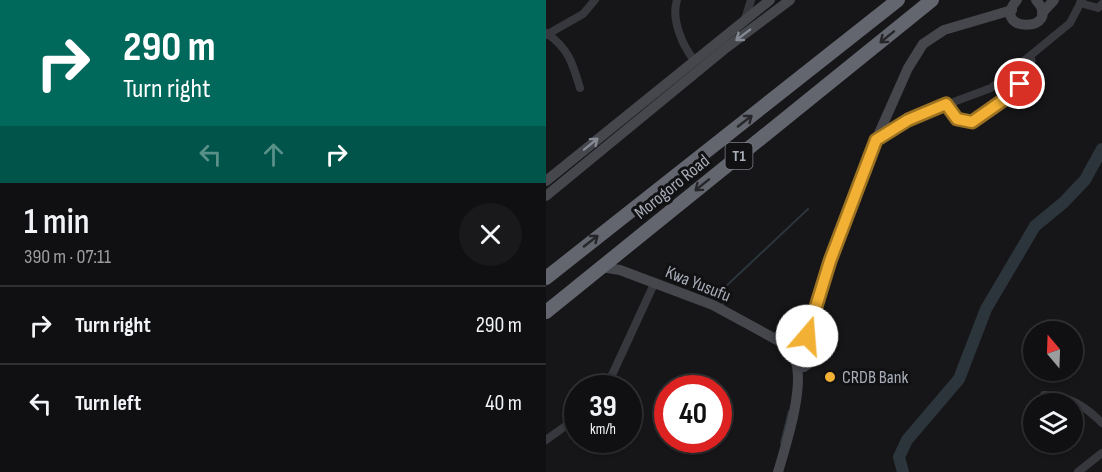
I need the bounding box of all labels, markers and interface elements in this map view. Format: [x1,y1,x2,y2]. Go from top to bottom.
text: 290 m [123,22,216,73]
icon: right [24,24,102,102]
one-way arrow [735,29,751,42]
one-way arrow [879,30,895,43]
pin [994,58,1045,109]
icon: arrive [1003,67,1036,100]
text: Turn right [123,73,210,105]
one-way arrow [737,114,753,127]
icon: left [194,138,227,171]
icon: ahead [257,138,290,171]
icon: right [320,138,353,171]
one-way arrow [583,138,599,151]
road number: T1 [726,143,752,169]
street label: Morogoro Road [630,150,714,224]
one-way arrow [694,179,710,192]
text: 1 min [24,201,89,244]
button: close [459,203,522,266]
one-way arrow [583,234,599,247]
text: 390 m · 07:11 [24,245,111,269]
street label: Kwa Yusufu [662,261,734,307]
position arrow [775,304,839,368]
icon: right [24,309,57,342]
text: Turn right [75,312,151,339]
text: 290 m [476,312,522,339]
north arrow [1023,321,1083,381]
map controls [1023,321,1083,453]
place label: CRDB Bank [842,367,908,388]
marker: CRDB Bank [823,370,837,384]
speed limit sign: 40 [654,375,732,453]
icon: left [24,387,57,420]
text: 39 [589,389,617,425]
text: Turn left [75,390,141,417]
text: 40 m [485,390,522,417]
button: layers [1023,393,1083,453]
text: km/h [590,420,616,439]

